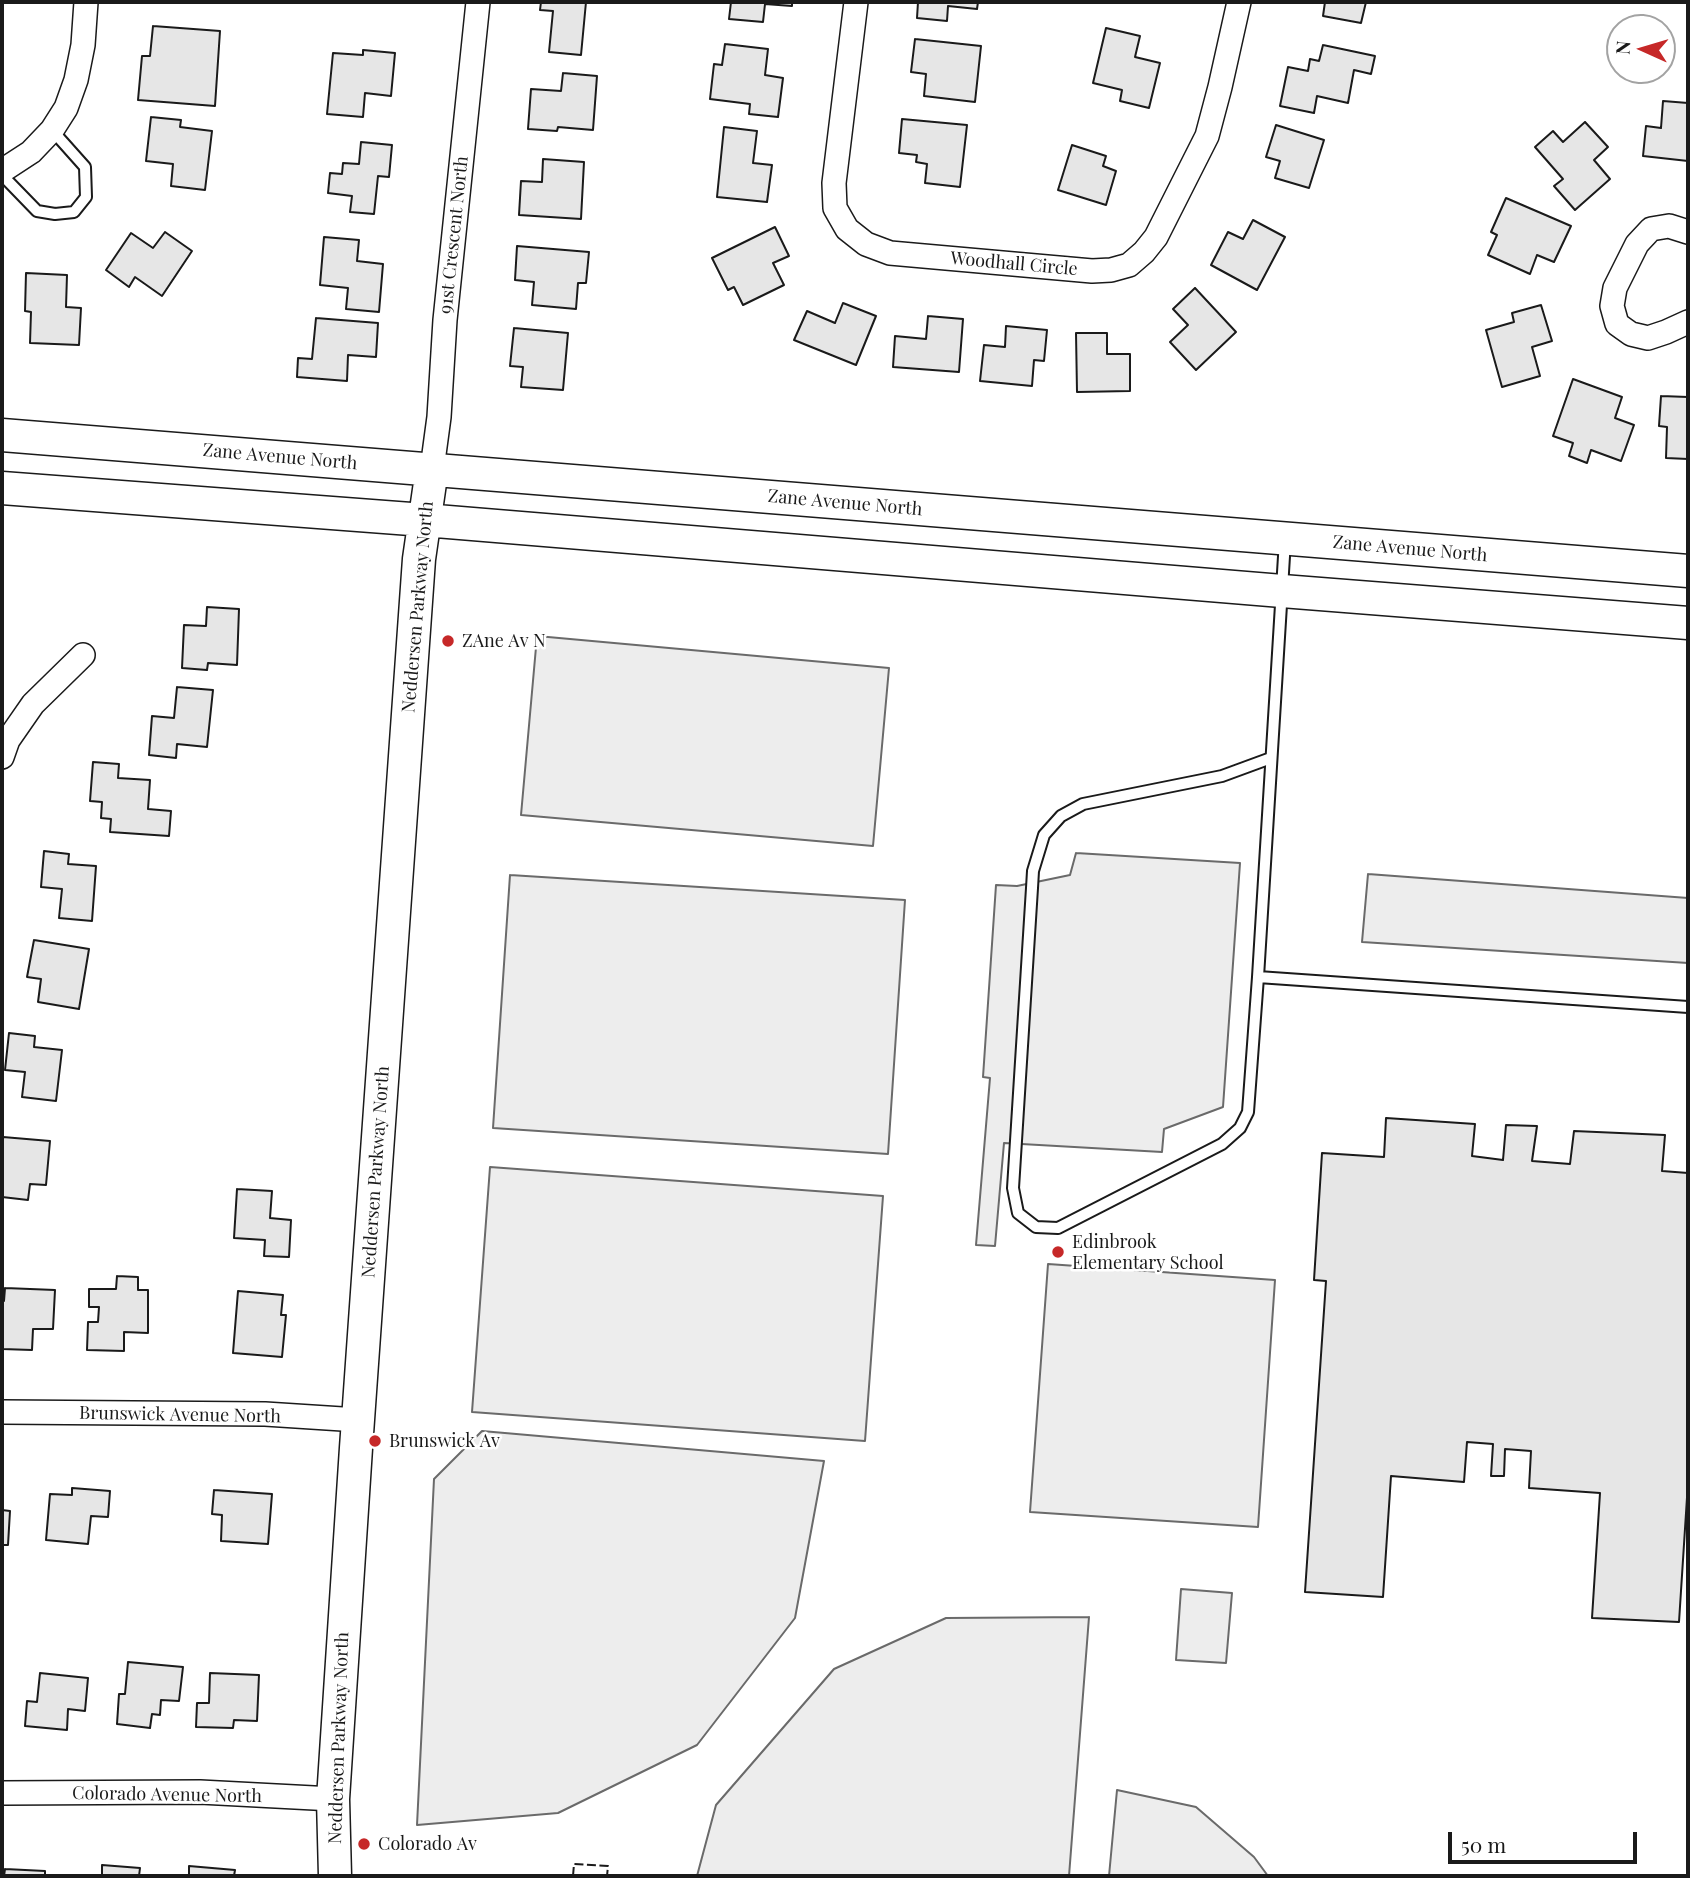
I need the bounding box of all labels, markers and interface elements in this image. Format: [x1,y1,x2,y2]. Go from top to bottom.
north arrow [1606,14,1676,84]
text: N [1609,40,1635,55]
street label: 91st Crescent North [435,155,473,315]
street label: Woodhall Circle [949,248,1079,280]
street label: Zane Avenue North [202,439,358,475]
street label: Zane Avenue North [767,485,923,521]
street label: Neddersen Parkway North [398,500,438,714]
street label: Zane Avenue North [1332,531,1488,567]
place label: ZAne Av N [462,630,546,652]
marker: ZAne Av N [440,633,456,649]
street label: Neddersen Parkway North [358,1065,394,1279]
place label: Edinbrook Elementary School [1072,1231,1224,1274]
marker: Edinbrook Elementary School [1050,1244,1066,1260]
street label: Brunswick Avenue North [79,1402,281,1428]
place label: Brunswick Av [389,1430,500,1452]
marker: Brunswick Av [367,1433,383,1449]
street label: Neddersen Parkway North [325,1632,353,1844]
street label: Colorado Avenue North [72,1783,262,1807]
scale bar [1452,1818,1641,1862]
text: 50 m [1461,1830,1506,1858]
place label: Colorado Av [378,1833,477,1855]
marker: Colorado Av [356,1836,372,1852]

